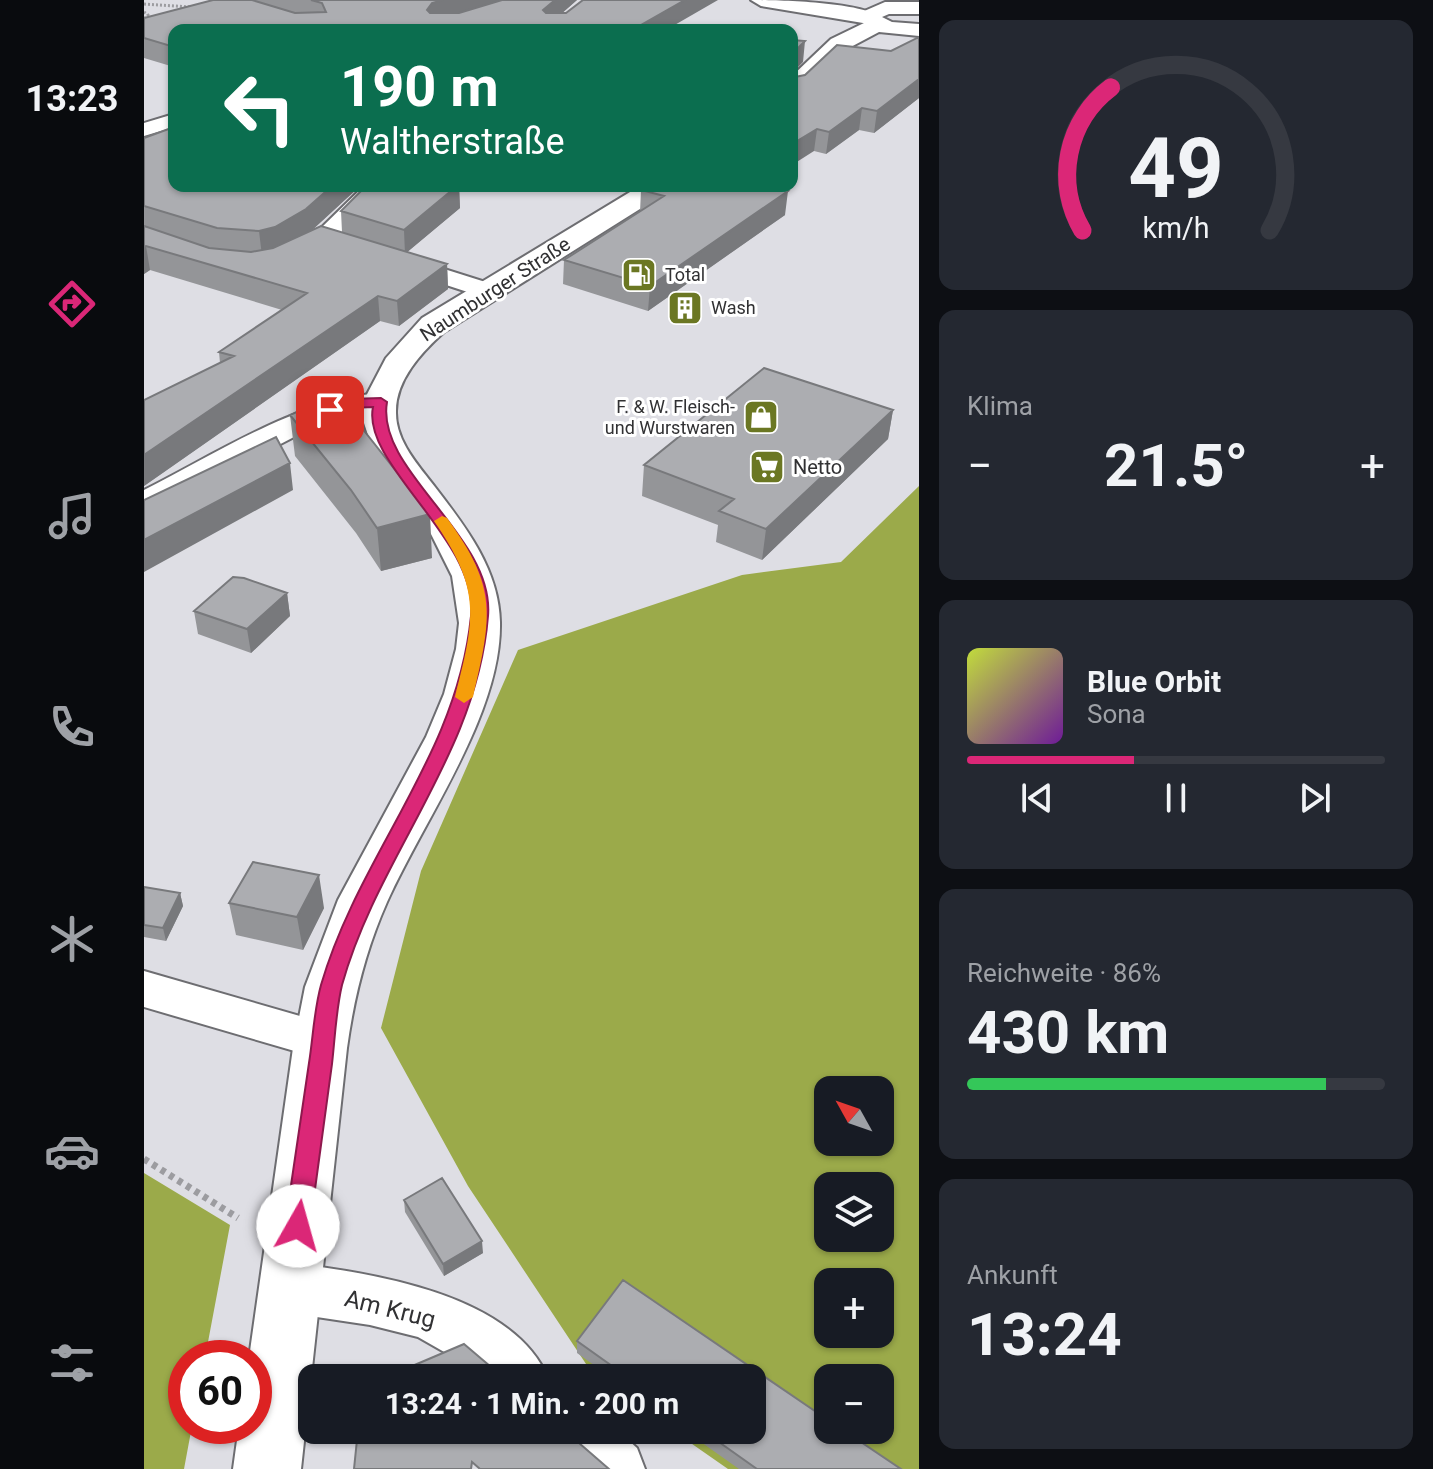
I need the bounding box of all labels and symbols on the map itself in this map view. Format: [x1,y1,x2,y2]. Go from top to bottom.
street label: Naumburger Straße [415,231,575,347]
fuel station icon: Total [620,256,658,294]
place label: Total [665,264,705,285]
building icon: Wash [666,289,704,327]
place label: Wash [711,297,756,318]
pin [296,376,364,444]
place label: F. & W. Fleisch- und Wurstwaren [605,396,735,438]
shop icon: F. & W. Fleisch- und Wurstwaren [742,398,780,436]
supermarket icon: Netto [748,448,786,486]
place label: Netto [793,455,842,479]
north arrow [814,1076,894,1156]
position arrow [256,1184,340,1268]
street label: Am Krug [342,1284,438,1334]
speed limit sign: 60 [168,1340,272,1444]

